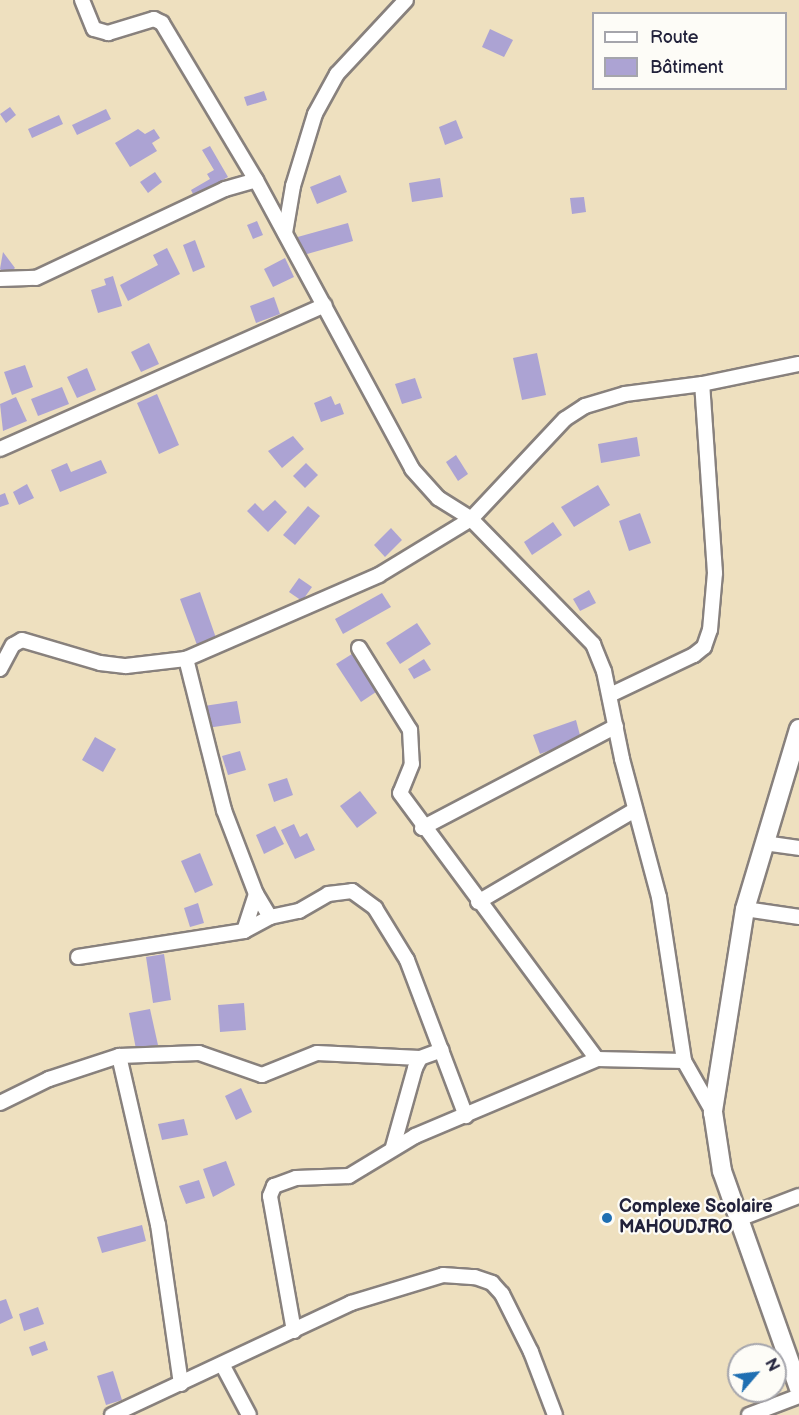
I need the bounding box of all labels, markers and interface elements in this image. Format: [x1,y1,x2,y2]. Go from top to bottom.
legend [592,12,787,90]
text: Route [650,27,699,48]
text: Bâtiment [650,57,724,78]
place label: Complexe Scolaire MAHOUDJRO [619,1197,773,1240]
marker: Complexe Scolaire MAHOUDJRO [600,1211,614,1225]
north arrow [727,1343,787,1403]
text: N [760,1355,783,1375]

